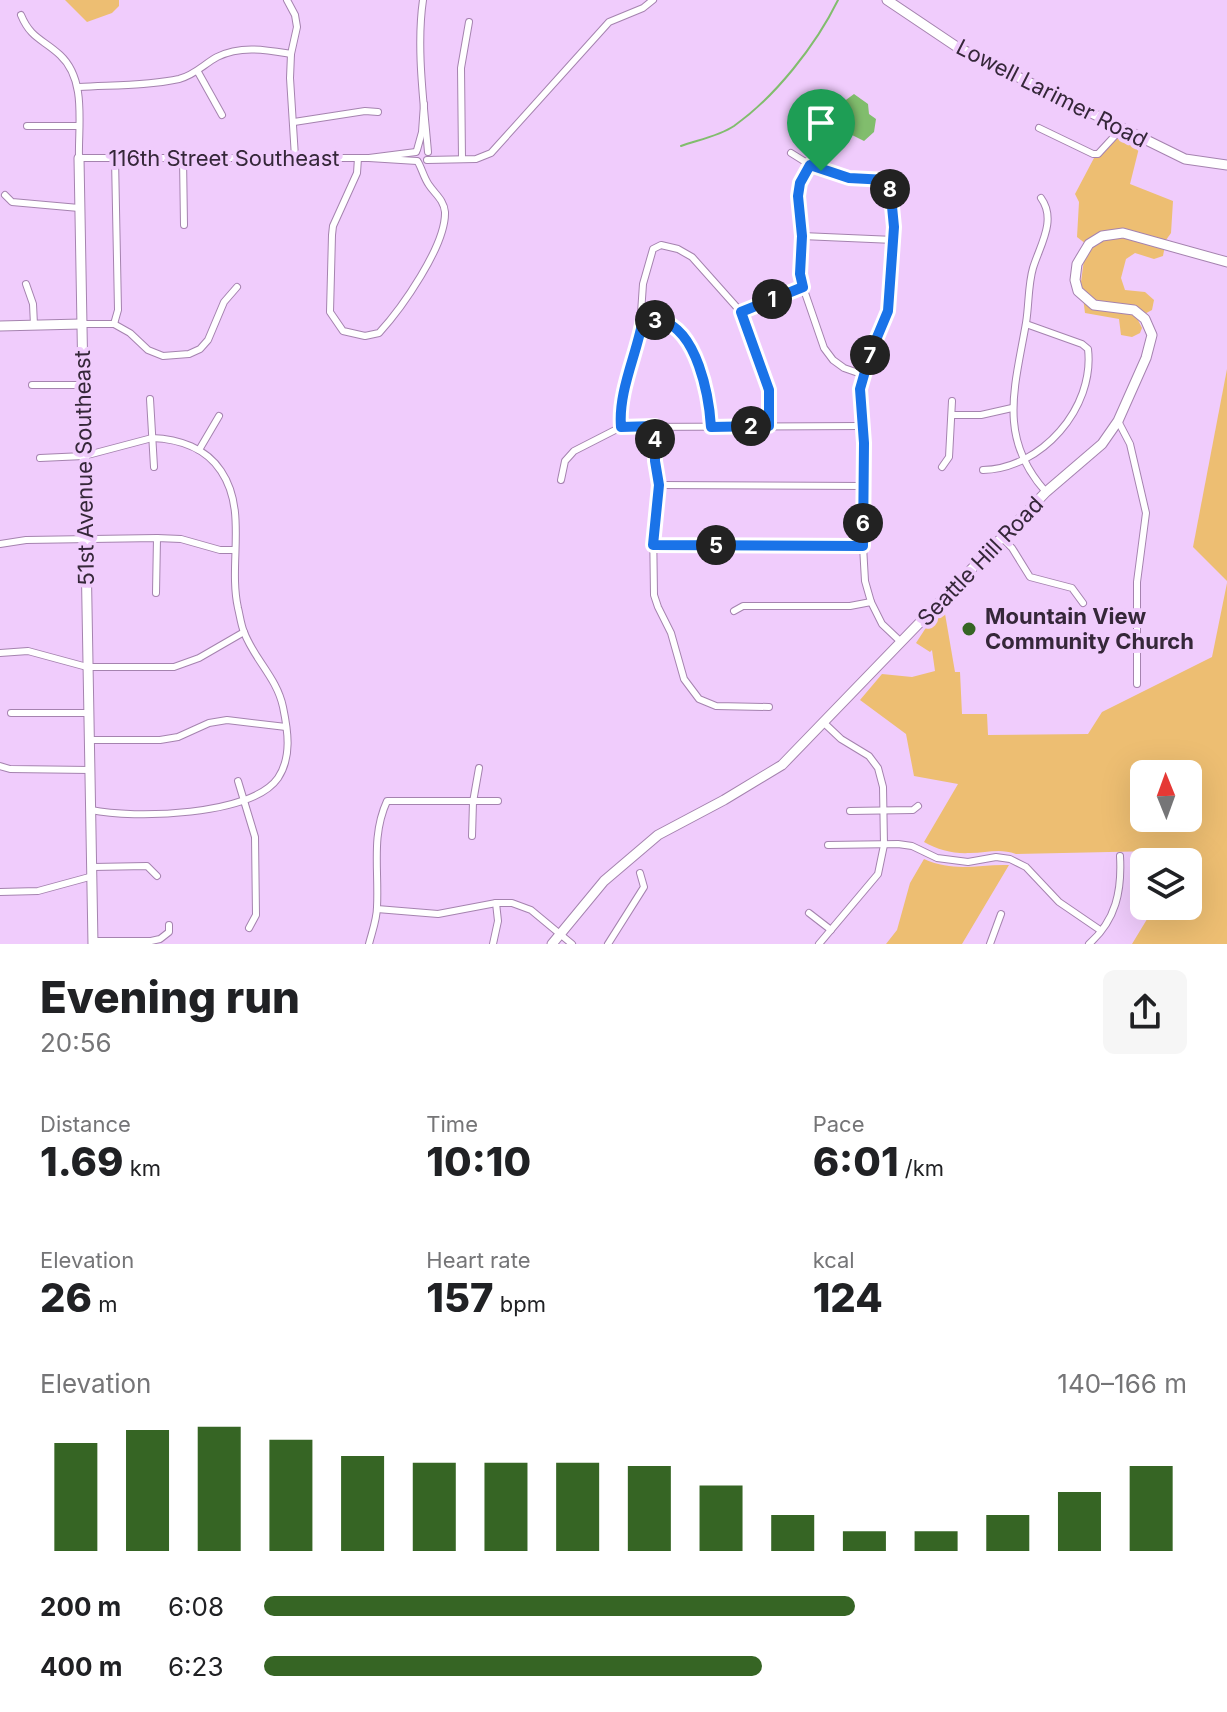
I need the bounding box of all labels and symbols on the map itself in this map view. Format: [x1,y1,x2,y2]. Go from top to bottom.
street label: Lowell Larimer Road [952,34,1152,152]
pin [787,89,855,171]
street label: 116th Street Southeast [109,145,339,171]
pin: 8 [870,169,910,209]
pin: 1 [752,279,792,319]
pin: 3 [635,300,675,340]
pin: 7 [850,335,890,375]
street label: 51st Avenue Southeast [69,350,99,586]
pin: 2 [731,406,771,446]
pin: 4 [635,419,675,459]
street label: Seattle Hill Road [912,491,1048,631]
pin: 6 [843,503,883,543]
pin: 5 [696,525,736,565]
place label: Mountain View Community Church [985,603,1194,654]
marker: Mountain View Community Church [960,620,978,638]
north arrow [1130,760,1202,832]

